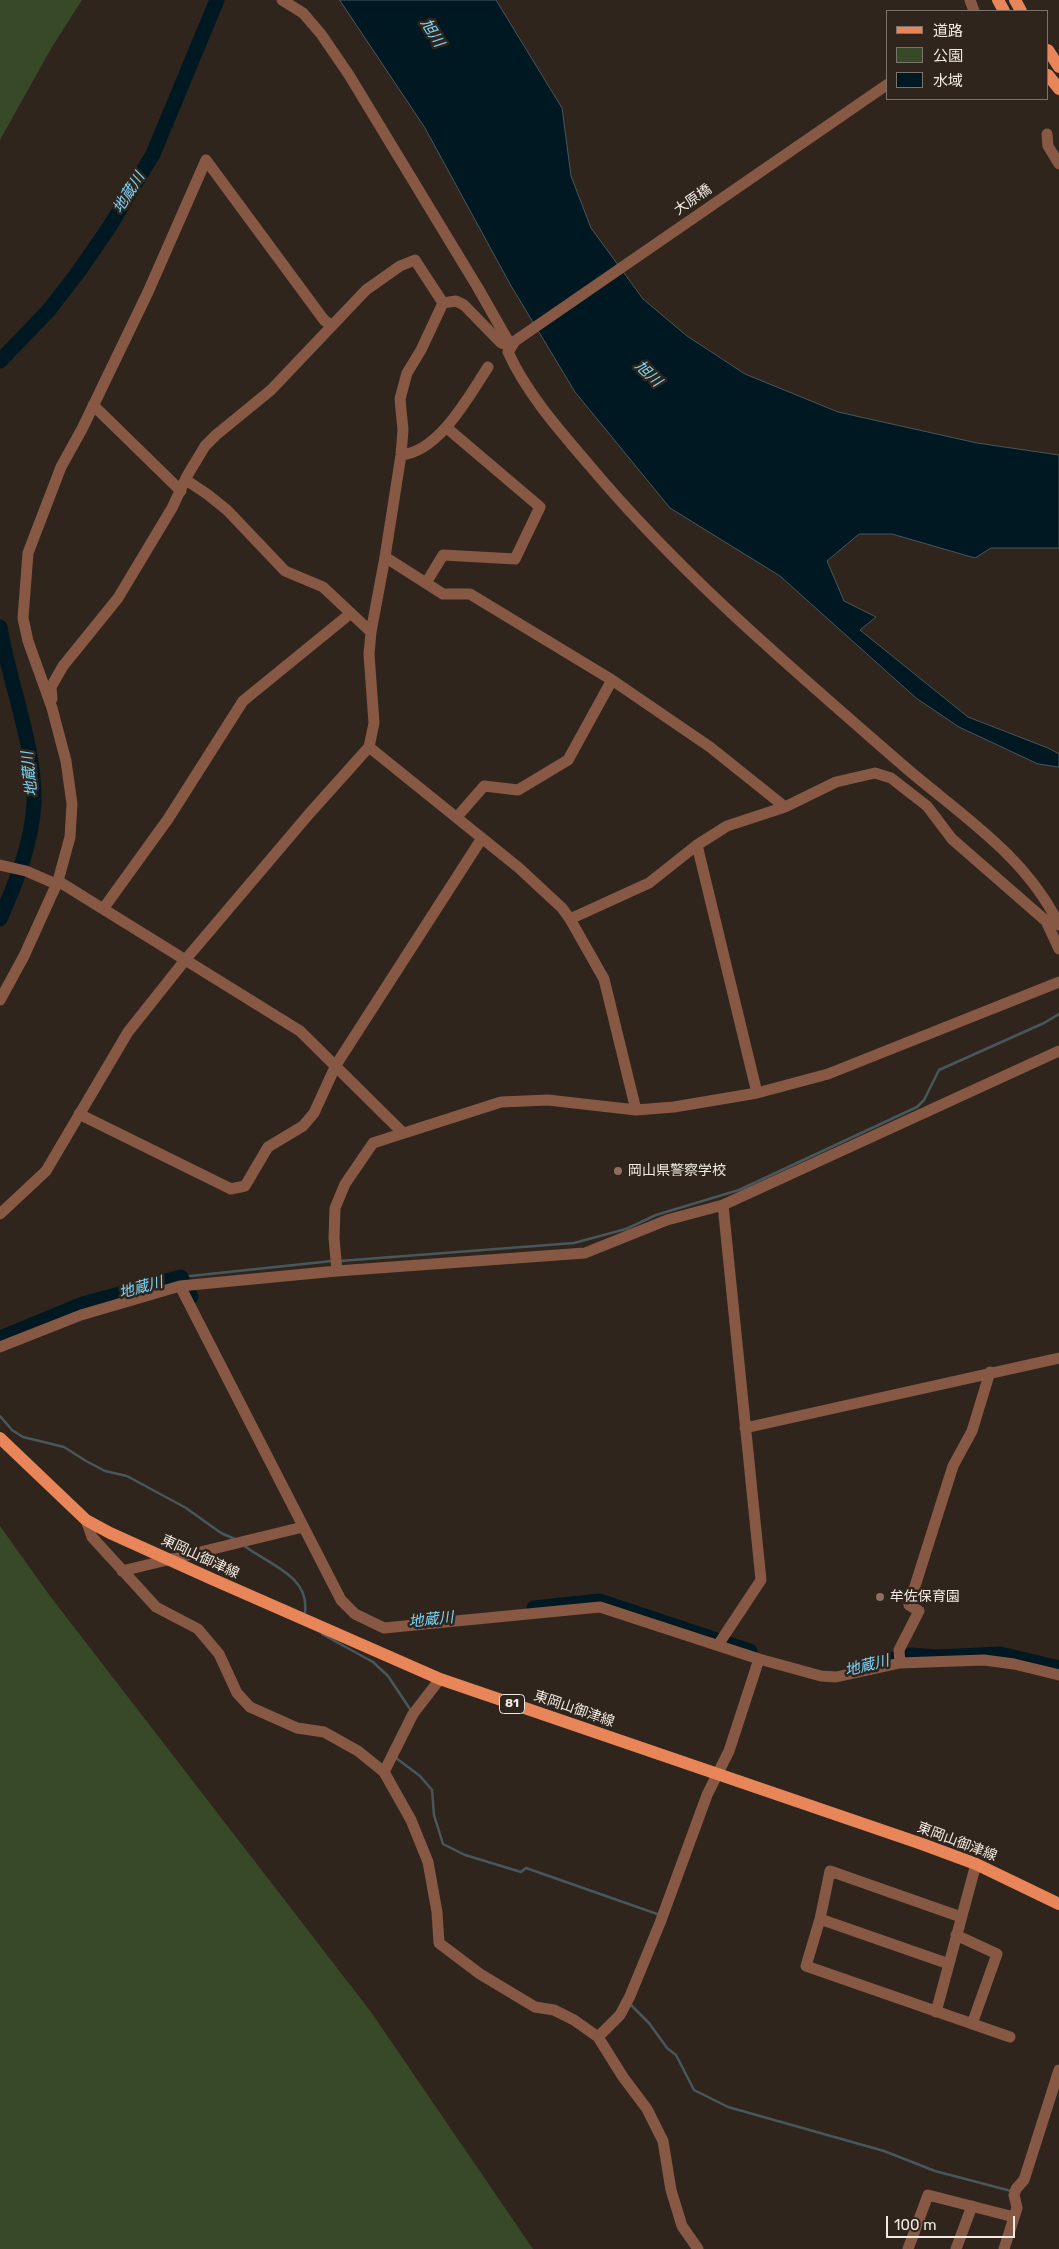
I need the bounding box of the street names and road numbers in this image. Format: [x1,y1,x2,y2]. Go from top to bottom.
street label: 大原橋 [671,181,715,219]
street label: 東岡山御津線 [158,1532,242,1582]
street label: 東岡山御津線 [532,1687,616,1731]
road number: 81 [500,1695,524,1714]
street label: 東岡山御津線 [915,1819,999,1865]

